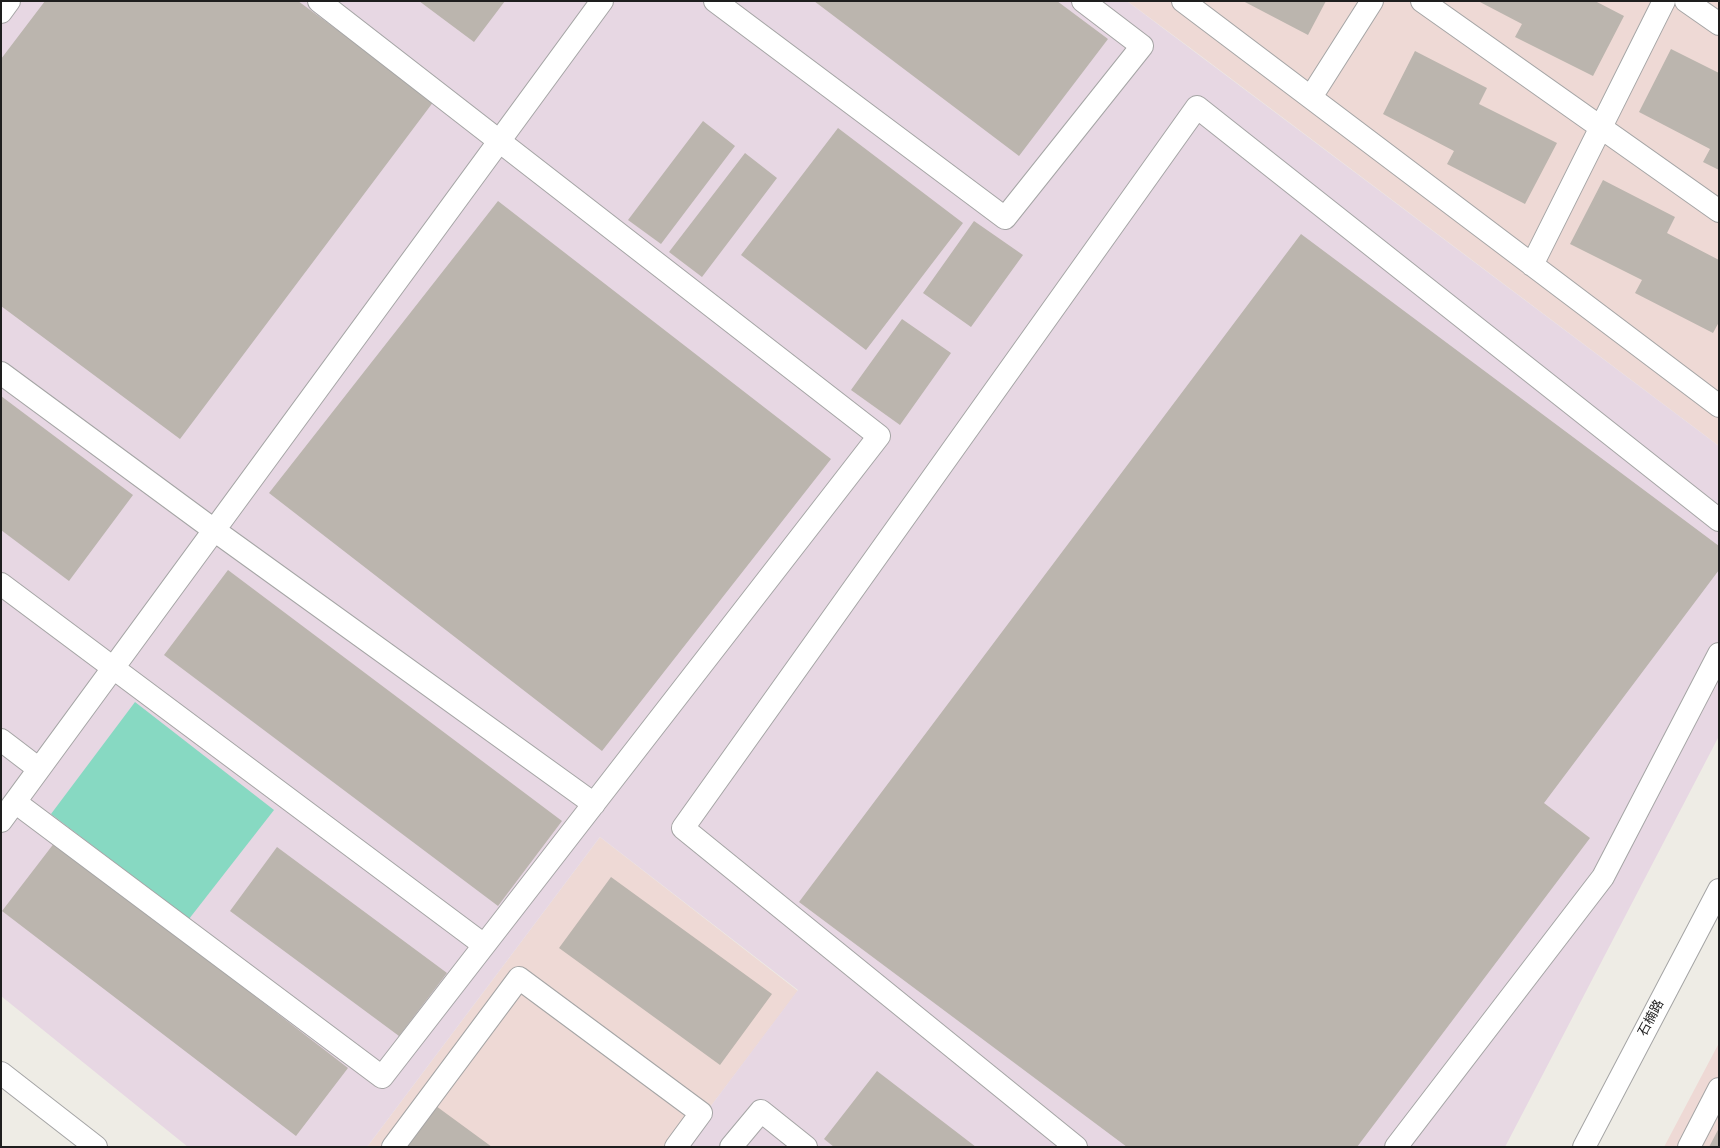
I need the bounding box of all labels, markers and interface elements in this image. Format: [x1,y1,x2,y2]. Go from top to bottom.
street label: 石楠路 [1635,997,1667,1039]

